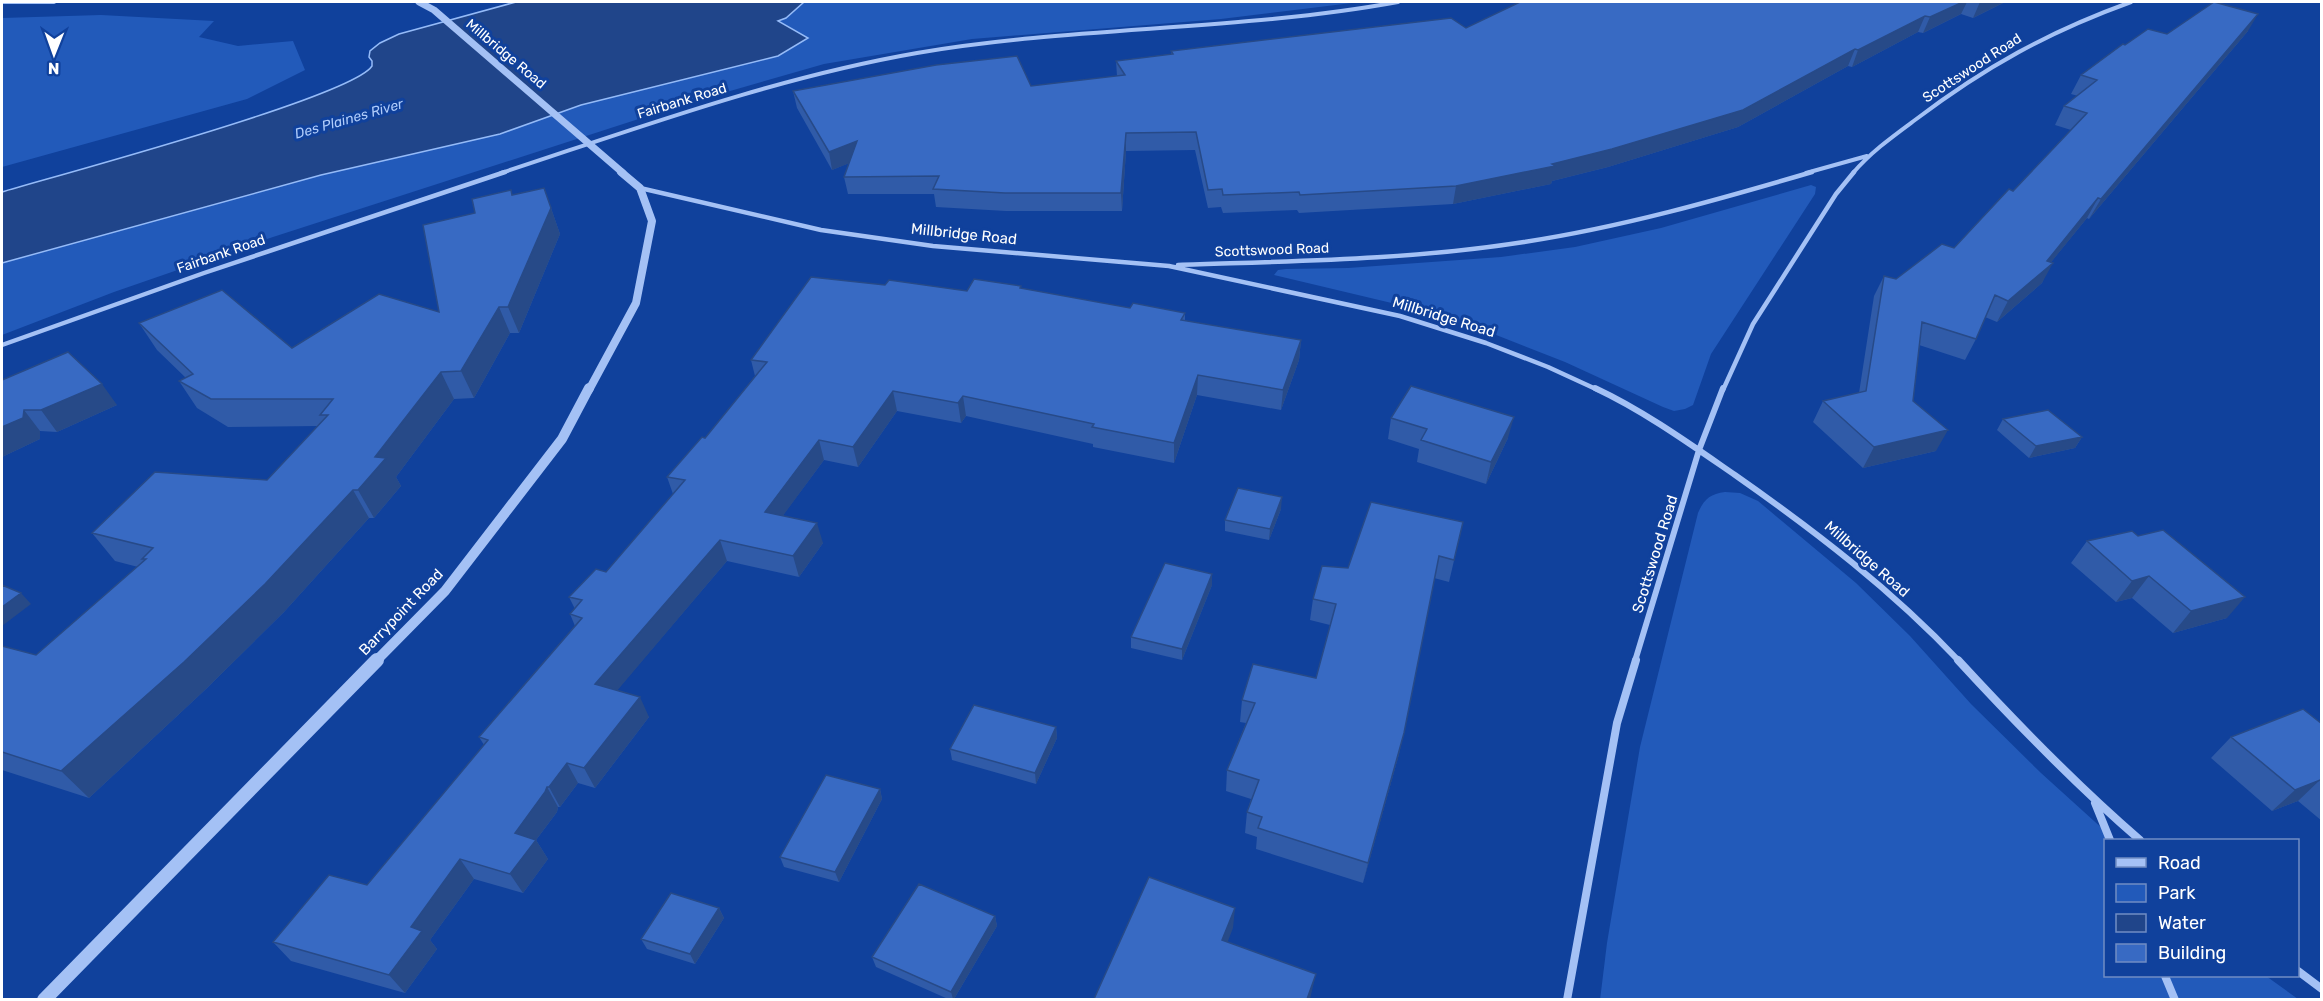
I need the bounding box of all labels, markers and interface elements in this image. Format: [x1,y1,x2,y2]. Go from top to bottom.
street label: Millbridge Road [462,16,550,92]
north arrow [24,24,84,84]
street label: Scottswood Road [1919,30,2025,106]
text: N [48,59,60,78]
street label: Fairbank Road [635,79,729,123]
water label: Des Plaines River [293,95,406,143]
street label: Millbridge Road [910,219,1018,249]
street label: Fairbank Road [175,231,267,277]
street label: Scottswood Road [1215,240,1329,260]
street label: Millbridge Road [1390,293,1498,341]
street label: Scottswood Road [1628,493,1682,615]
street label: Millbridge Road [1821,517,1913,601]
street label: Barrypoint Road [355,565,447,659]
legend [2104,839,2299,977]
text: Road [2158,852,2201,874]
text: Park [2158,882,2196,904]
text: Water [2158,912,2206,934]
text: Building [2158,942,2226,964]

